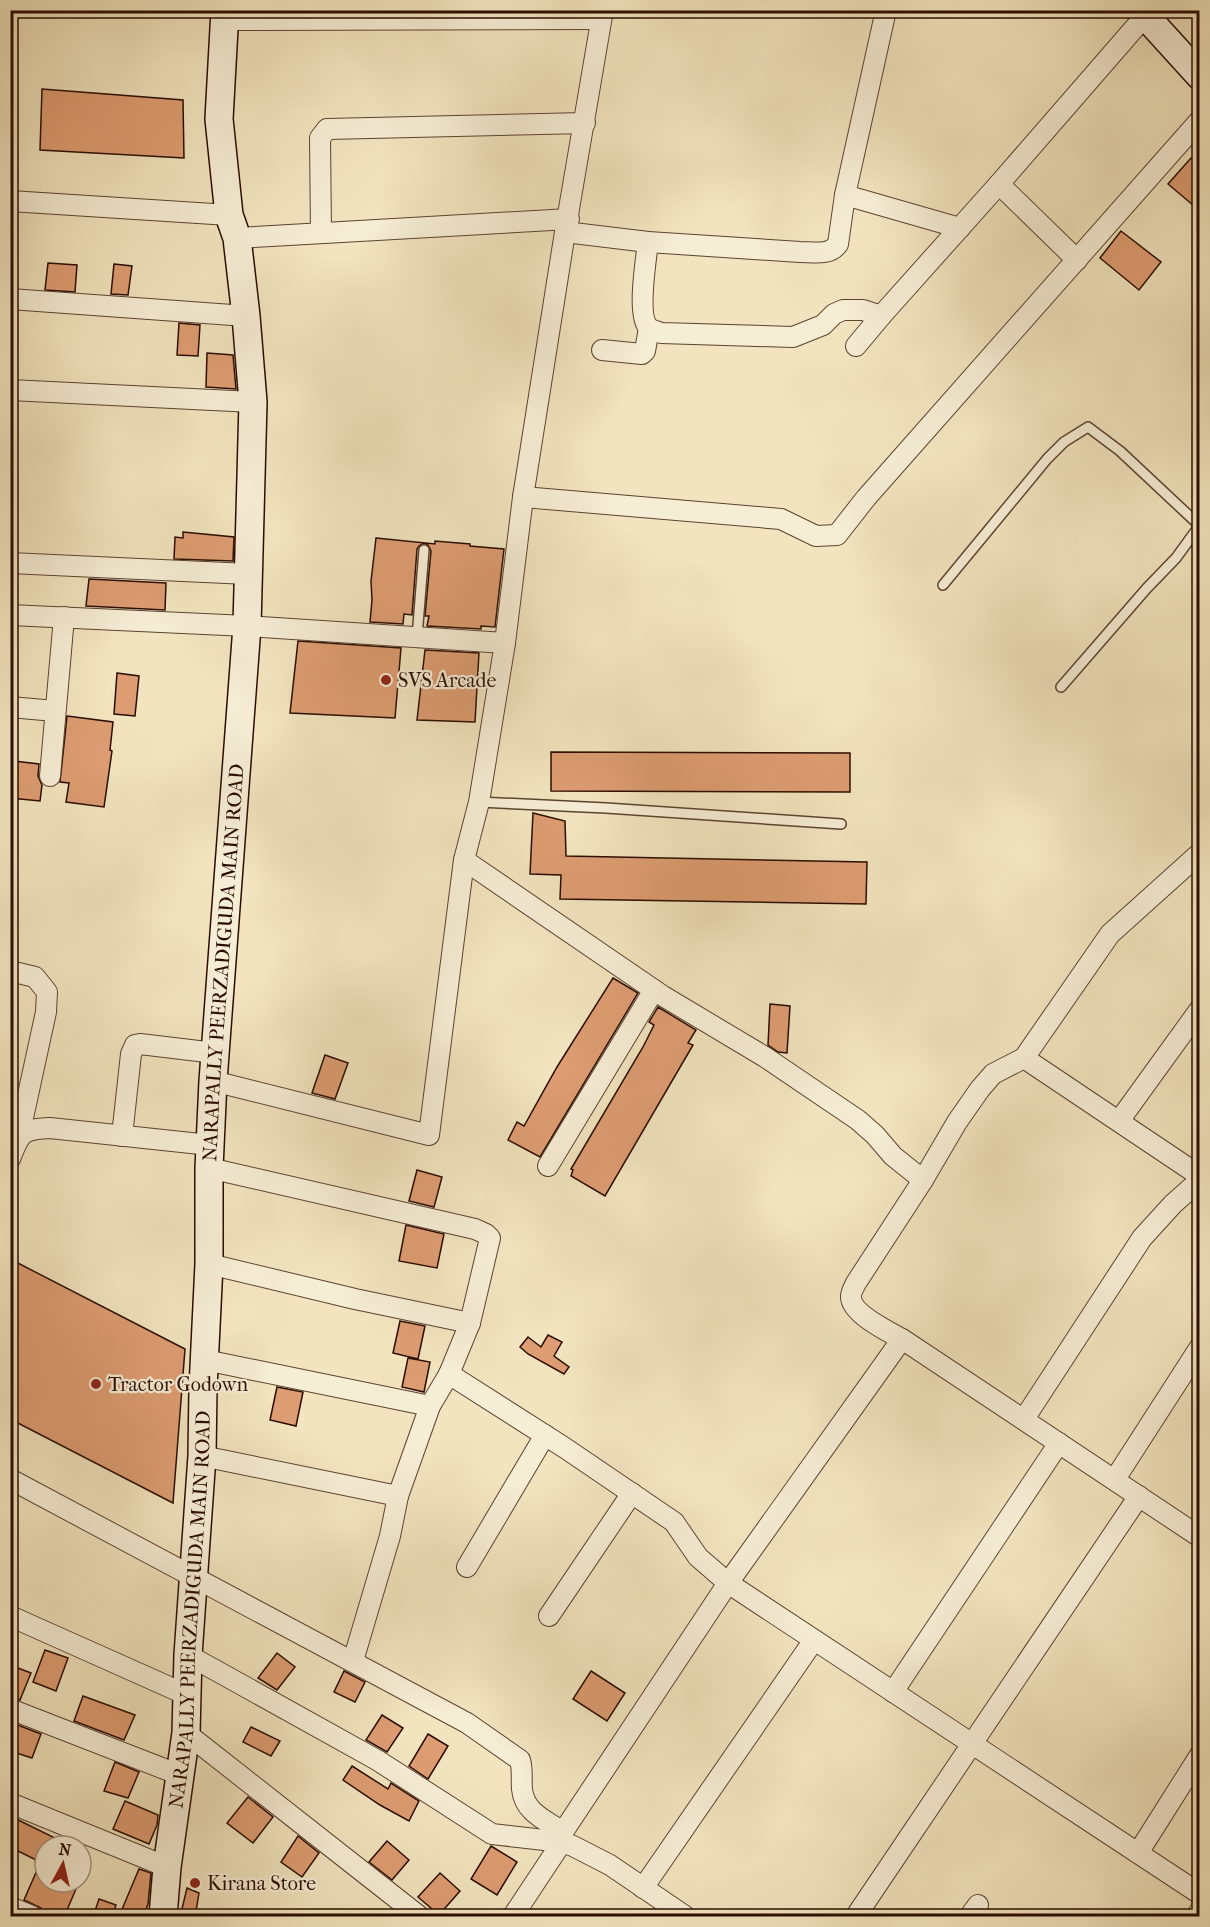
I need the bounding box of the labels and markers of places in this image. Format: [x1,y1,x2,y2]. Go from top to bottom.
place label: SVS Arcade [398,669,496,692]
marker: SVS Arcade [379,673,393,687]
place label: Tractor Godown [108,1373,248,1396]
marker: Tractor Godown [89,1377,103,1391]
place label: Kirana Store [207,1872,316,1895]
marker: Kirana Store [188,1876,202,1890]

